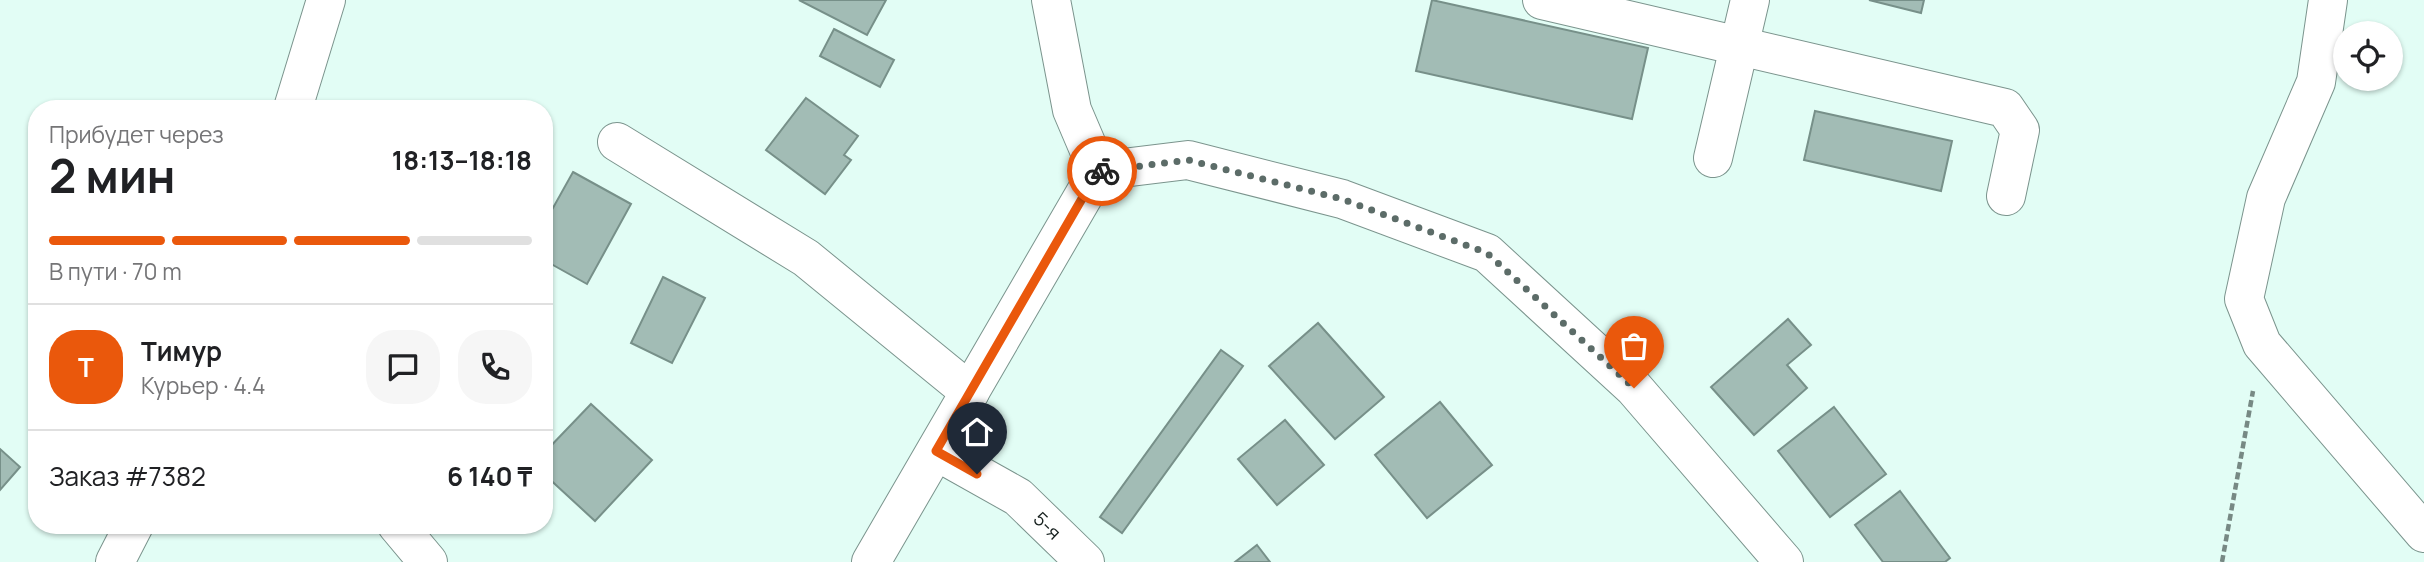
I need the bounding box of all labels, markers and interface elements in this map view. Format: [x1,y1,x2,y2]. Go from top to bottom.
map controls [2333,21,2403,91]
button: locate [2333,21,2403,91]
text: Прибудет через [49,118,224,150]
courier [1067,136,1137,206]
text: 18:13–18:18 [392,142,532,178]
text: 2 мин [49,144,176,207]
icon: bike [1083,152,1121,190]
text: В пути · 70 m [49,255,182,287]
pin [1604,316,1664,388]
icon: bag [1615,327,1653,365]
button: chat [366,330,440,404]
button: phone [458,330,532,404]
text: Тимур [141,333,222,369]
text: Т [78,349,94,385]
text: Курьер · 4.4 [141,369,266,401]
pin [947,402,1007,474]
icon: home [958,413,996,451]
text: Заказ #7382 [49,458,206,494]
text: 6 140 ₸ [447,458,532,494]
street label: 5-я [1028,506,1067,545]

